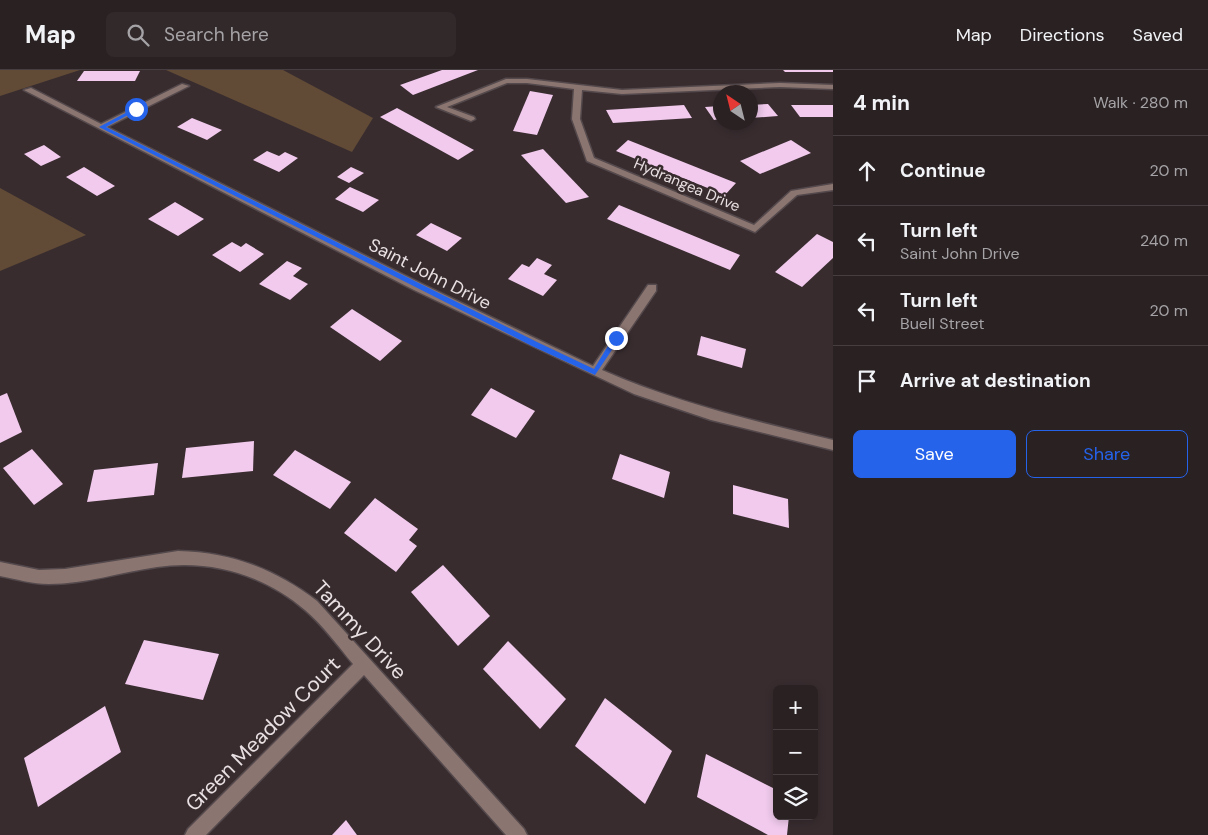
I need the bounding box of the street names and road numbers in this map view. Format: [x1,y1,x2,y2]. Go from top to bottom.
street label: Hydrangea Drive [631,154,743,216]
street label: Saint John Drive [365,233,495,315]
street label: Tammy Drive [307,574,413,686]
street label: Green Meadow Court [179,650,347,818]

